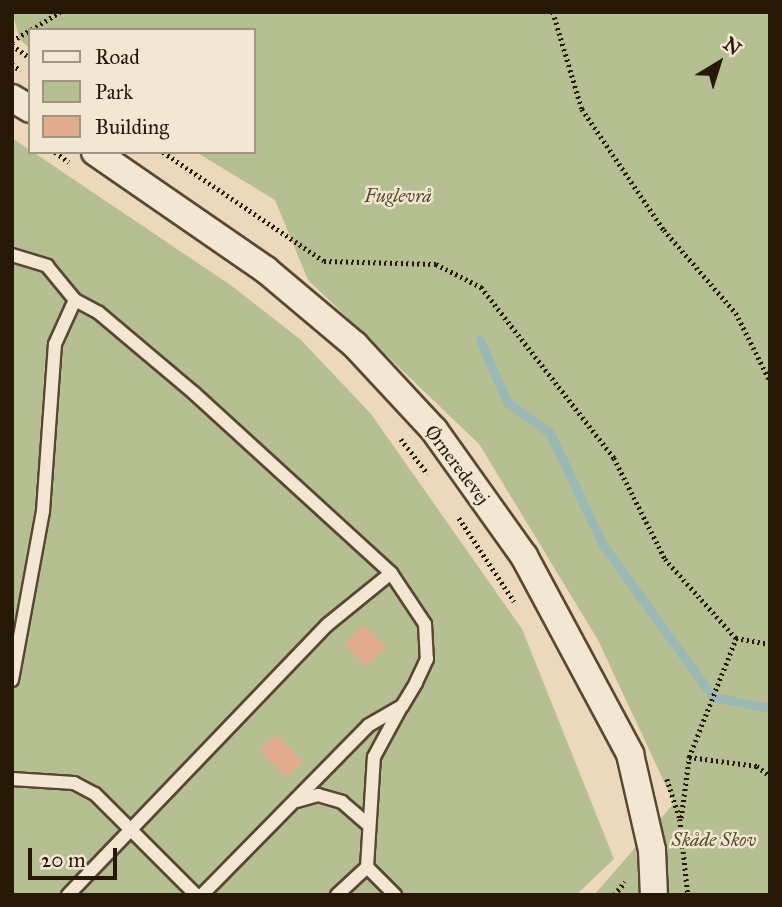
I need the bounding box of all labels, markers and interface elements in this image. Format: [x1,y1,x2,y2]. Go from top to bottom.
legend [28,28,256,154]
north arrow [684,28,754,98]
text: N [719,32,746,60]
text: Road [95,44,140,70]
text: Park [95,79,133,105]
text: Building [95,114,169,140]
park label: Fuglevrå [364,185,432,207]
street label: Ørneredevej [420,421,494,509]
park label: Skåde Skov [672,829,756,851]
scale bar [32,834,121,878]
text: 20 m [41,847,86,873]

